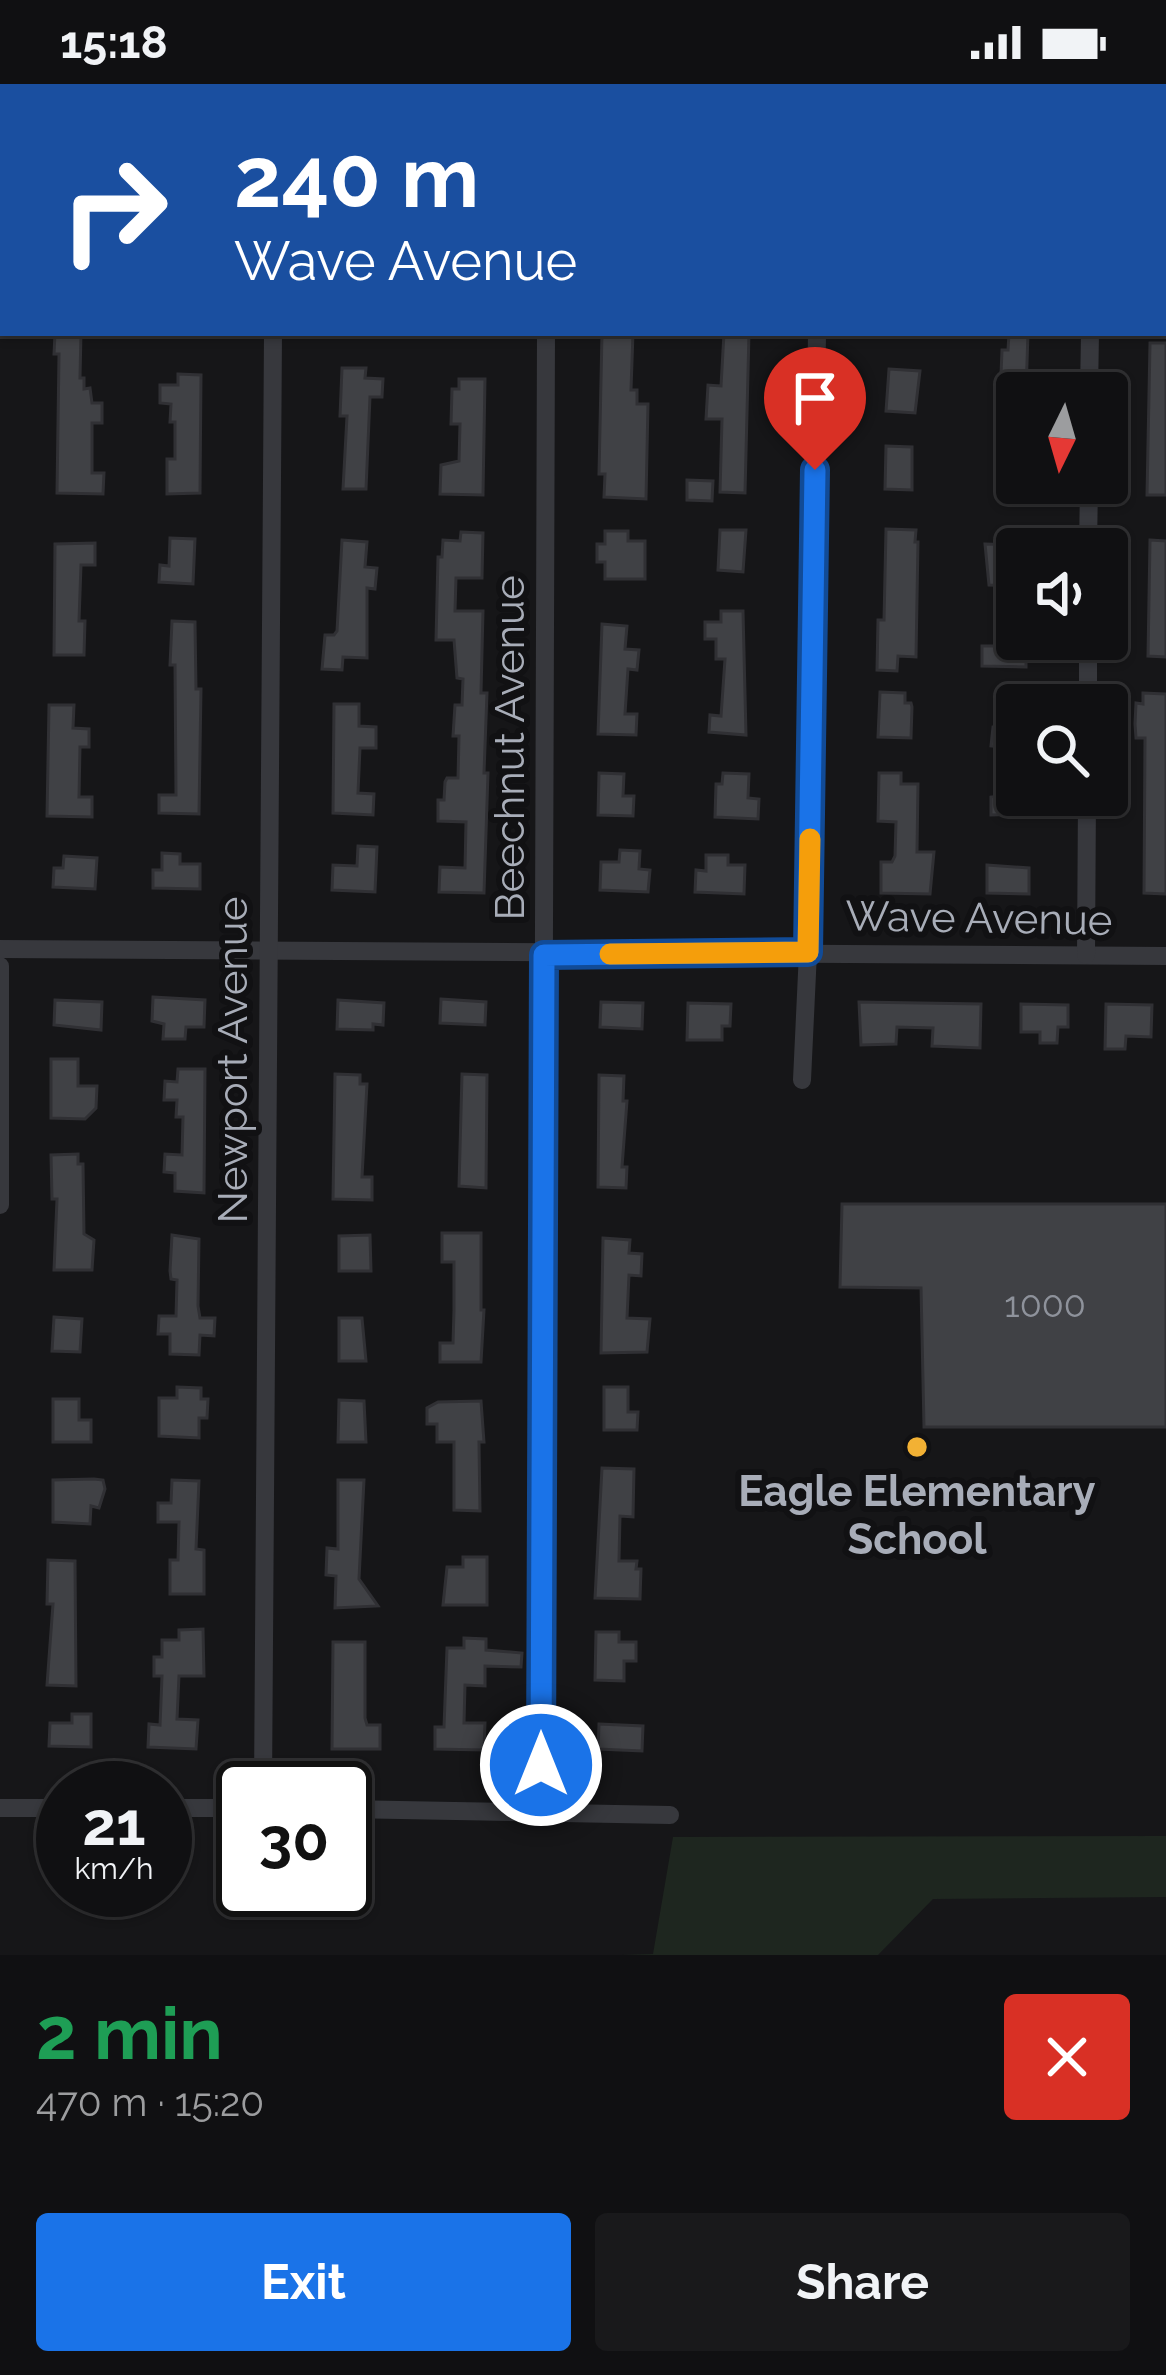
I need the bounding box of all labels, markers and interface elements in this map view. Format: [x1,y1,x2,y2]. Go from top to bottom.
text: 15:18 [60,16,168,69]
text: 240 m [234,128,479,227]
icon: right [36,132,192,288]
text: Wave Avenue [234,229,577,293]
pin [764,347,866,470]
icon: arrive [782,365,848,431]
north arrow [996,372,1128,504]
map controls [996,372,1128,816]
button: sound [996,528,1128,660]
street label: Beechnut Avenue [485,575,534,921]
button: search [996,684,1128,816]
street label: Wave Avenue [845,891,1113,945]
street label: Newport Avenue [208,897,257,1223]
house number: 1000 [1004,1283,1086,1325]
marker: Eagle Elementary School [904,1434,930,1460]
place label: Eagle Elementary School [738,1467,1096,1564]
position arrow [478,1702,604,1828]
speed limit sign: 30 [216,1761,372,1917]
text: 21 [82,1789,146,1859]
text: km/h [74,1851,154,1886]
text: 2 min [36,1991,223,2076]
button: close [1004,1994,1130,2120]
text: 470 m · 15:20 [36,2079,264,2125]
button: Exit [36,2213,571,2351]
button: Share [595,2213,1130,2351]

